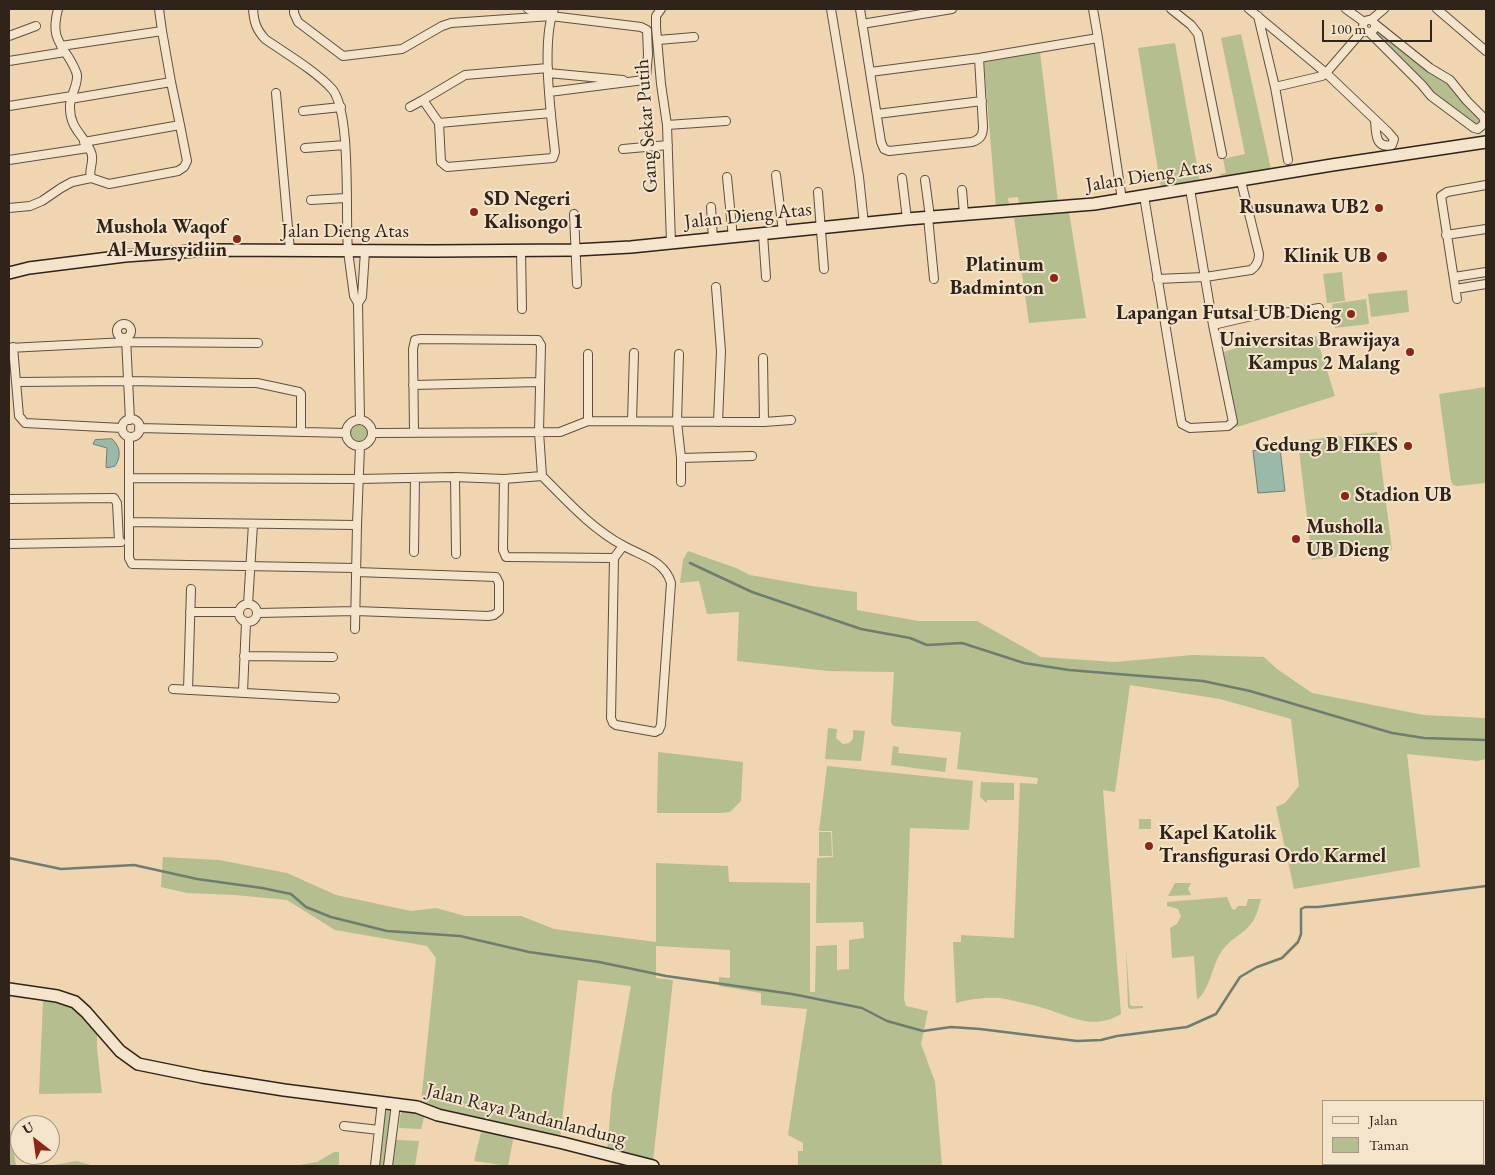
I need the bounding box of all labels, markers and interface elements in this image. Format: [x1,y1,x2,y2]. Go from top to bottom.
scale bar [1325,10,1435,42]
text: 100 m [1330,19,1366,38]
street label: Gang Sekar Putih [630,58,664,194]
street label: Jalan Dieng Atas [1084,154,1214,198]
place label: SD Negeri Kalisongo 1 [484,188,583,235]
place label: Rusunawa UB2 [1239,196,1369,220]
street label: Jalan Dieng Atas [683,197,813,235]
marker: Rusunawa UB2 [1373,202,1385,214]
marker: SD Negeri Kalisongo 1 [468,206,480,218]
place label: Mushola Waqof Al-Mursyidiin [96,216,227,263]
street label: Jalan Dieng Atas [281,220,409,244]
marker: Mushola Waqof Al-Mursyidiin [231,233,243,245]
place label: Klinik UB [1284,245,1371,269]
marker: Klinik UB [1375,250,1389,264]
place label: Platinum Badminton [950,254,1044,301]
marker: Platinum Badminton [1048,272,1060,284]
place label: Lapangan Futsal UB Dieng [1116,302,1341,326]
marker: Lapangan Futsal UB Dieng [1345,308,1357,320]
place label: Universitas Brawijaya Kampus 2 Malang [1219,329,1400,376]
marker: Universitas Brawijaya Kampus 2 Malang [1404,346,1416,358]
place label: Gedung B FIKES [1255,434,1398,458]
marker: Gedung B FIKES [1402,440,1414,452]
place label: Stadion UB [1355,484,1452,508]
marker: Stadion UB [1339,490,1351,502]
place label: Musholla UB Dieng [1306,516,1389,563]
marker: Musholla UB Dieng [1290,533,1302,545]
place label: Kapel Katolik Transfigurasi Ordo Karmel [1159,822,1386,869]
marker: Kapel Katolik Transfigurasi Ordo Karmel [1143,840,1155,852]
street label: Jalan Raya Pandanlandung [424,1079,628,1151]
legend [1322,1100,1485,1165]
text: Jalan [1369,1110,1398,1129]
north arrow [10,1115,60,1165]
text: U [19,1117,37,1138]
text: Taman [1369,1135,1409,1154]

